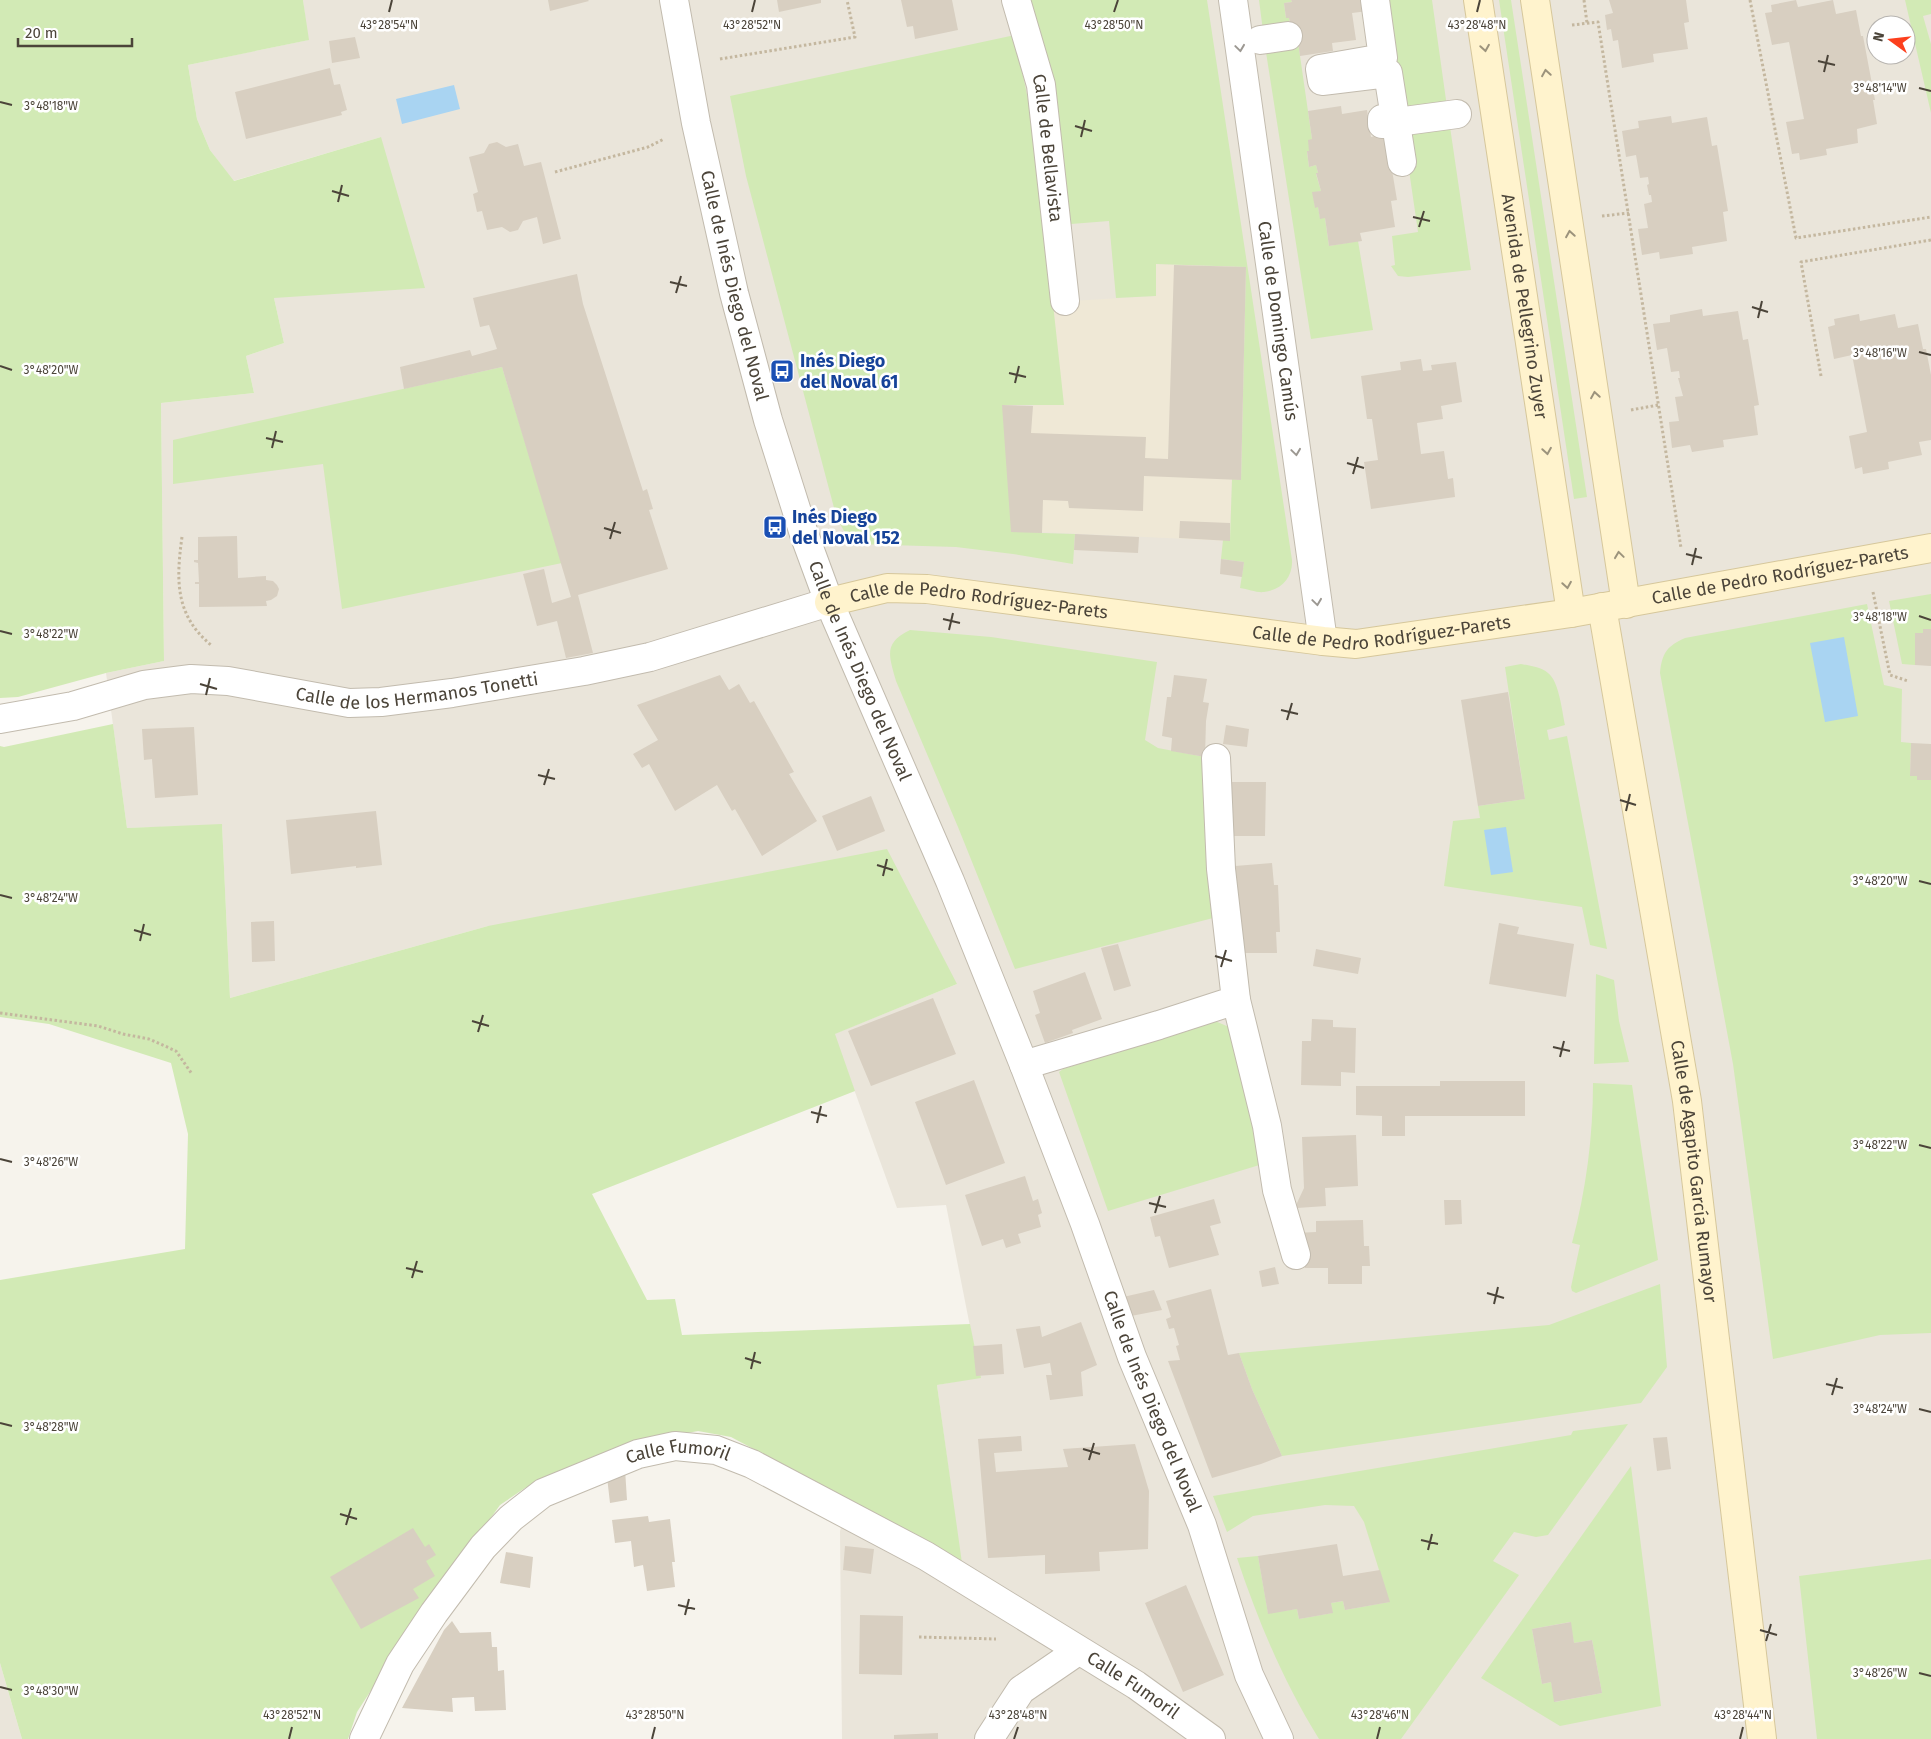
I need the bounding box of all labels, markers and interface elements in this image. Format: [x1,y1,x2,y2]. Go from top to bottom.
scale bar [18,15,131,47]
north arrow [1866,15,1916,65]
text: 43°28'54"N [360,18,418,32]
text: 43°28'52"N [723,18,781,32]
text: 43°28'50"N [1084,18,1144,32]
text: 43°28'48"N [1448,18,1506,32]
text: 20 m [25,24,58,42]
text: N [1870,30,1888,43]
one-way arrow [1234,45,1245,53]
one-way arrow [1479,45,1490,53]
one-way arrow [1541,69,1551,78]
street label: Calle de Bellavista [1027,71,1067,223]
text: 3°48'14"W [1853,81,1907,95]
text: 3°48'18"W [24,99,78,113]
street label: Calle de Inés Diego del Noval [696,168,773,403]
street label: Avenida de Pellegrino Zuyer [1497,192,1552,421]
street label: Calle de Domingo Camús [1253,220,1303,422]
one-way arrow [1566,230,1576,238]
text: 3°48'16"W [1853,346,1907,360]
place label: Inés Diego del Noval 61 [800,350,898,393]
bus stop icon: Inés Diego del Noval 61 [769,358,795,384]
text: 3°48'20"W [24,363,79,377]
one-way arrow [1590,390,1601,398]
one-way arrow [1541,447,1551,455]
one-way arrow [1291,448,1301,456]
place label: Inés Diego del Noval 152 [792,506,900,549]
bus stop icon: Inés Diego del Noval 152 [762,514,788,540]
street label: Calle de Pedro Rodríguez-Parets [1650,541,1910,609]
one-way arrow [1614,551,1625,559]
street label: Calle de Inés Diego del Noval [804,558,916,784]
street label: Calle de Pedro Rodríguez-Parets [848,577,1109,624]
one-way arrow [1561,581,1572,589]
one-way arrow [1311,598,1322,606]
text: 3°48'18"W [1853,610,1907,624]
street label: Calle de Pedro Rodríguez-Parets [1251,611,1512,655]
text: 3°48'22"W [24,627,78,641]
street label: Calle de los Hermanos Tonetti [294,668,540,714]
text: 3°48'20"W [1853,874,1908,888]
text: 3°48'24"W [24,891,78,905]
street label: Calle de Agapito García Rumayor [1666,1038,1722,1304]
text: 3°48'22"W [1853,1138,1907,1152]
text: 3°48'26"W [24,1155,78,1169]
street label: Calle de Inés Diego del Noval [1098,1288,1206,1515]
text: 3°48'24"W [1853,1402,1907,1416]
text: 3°48'28"W [24,1420,78,1434]
street label: Calle Fumoril [622,1435,734,1469]
street label: Calle Fumoril [1083,1647,1184,1724]
text: 3°48'26"W [1853,1666,1907,1680]
text: 3°48'30"W [24,1684,79,1698]
text: 43°28'52"N [263,1708,321,1722]
text: 43°28'50"N [625,1708,685,1722]
text: 43°28'48"N [989,1708,1047,1722]
text: 43°28'46"N [1351,1708,1409,1722]
text: 43°28'44"N [1714,1708,1772,1722]

